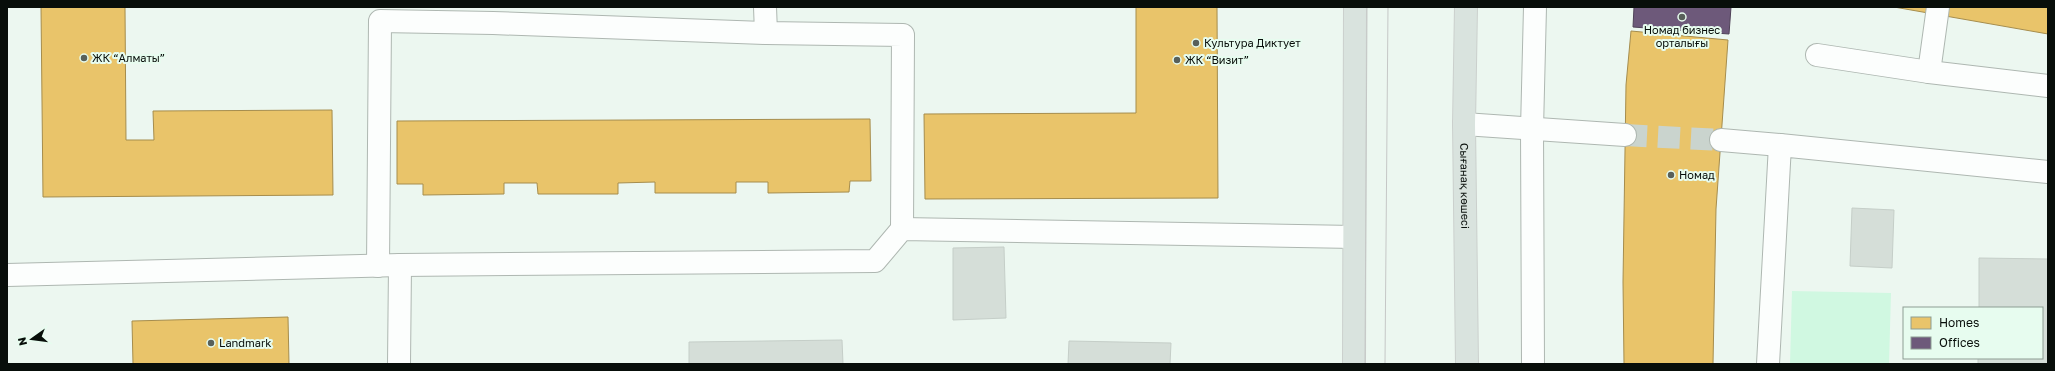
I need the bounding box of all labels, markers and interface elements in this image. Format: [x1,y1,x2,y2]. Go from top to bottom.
marker: Номад бизнес орталығы [1677,12,1687,22]
place label: Номад бизнес орталығы [1644,23,1720,49]
place label: Культура Диктует [1204,36,1301,49]
marker: Культура Диктует [1191,38,1201,48]
place label: ЖК “Алматы” [92,51,165,64]
marker: ЖК “Алматы” [79,53,89,63]
place label: ЖК “Визит” [1185,53,1249,66]
marker: ЖК “Визит” [1172,55,1182,65]
street label: Сығанақ көшесі [1458,143,1472,229]
place label: Номад [1679,168,1715,181]
marker: Номад [1666,170,1676,180]
legend [1903,307,2043,359]
text: Homes [1939,315,1979,330]
north arrow [12,319,52,359]
text: Offices [1939,335,1980,350]
text: N [14,336,29,347]
place label: Landmark [219,336,272,349]
marker: Landmark [206,338,216,348]

